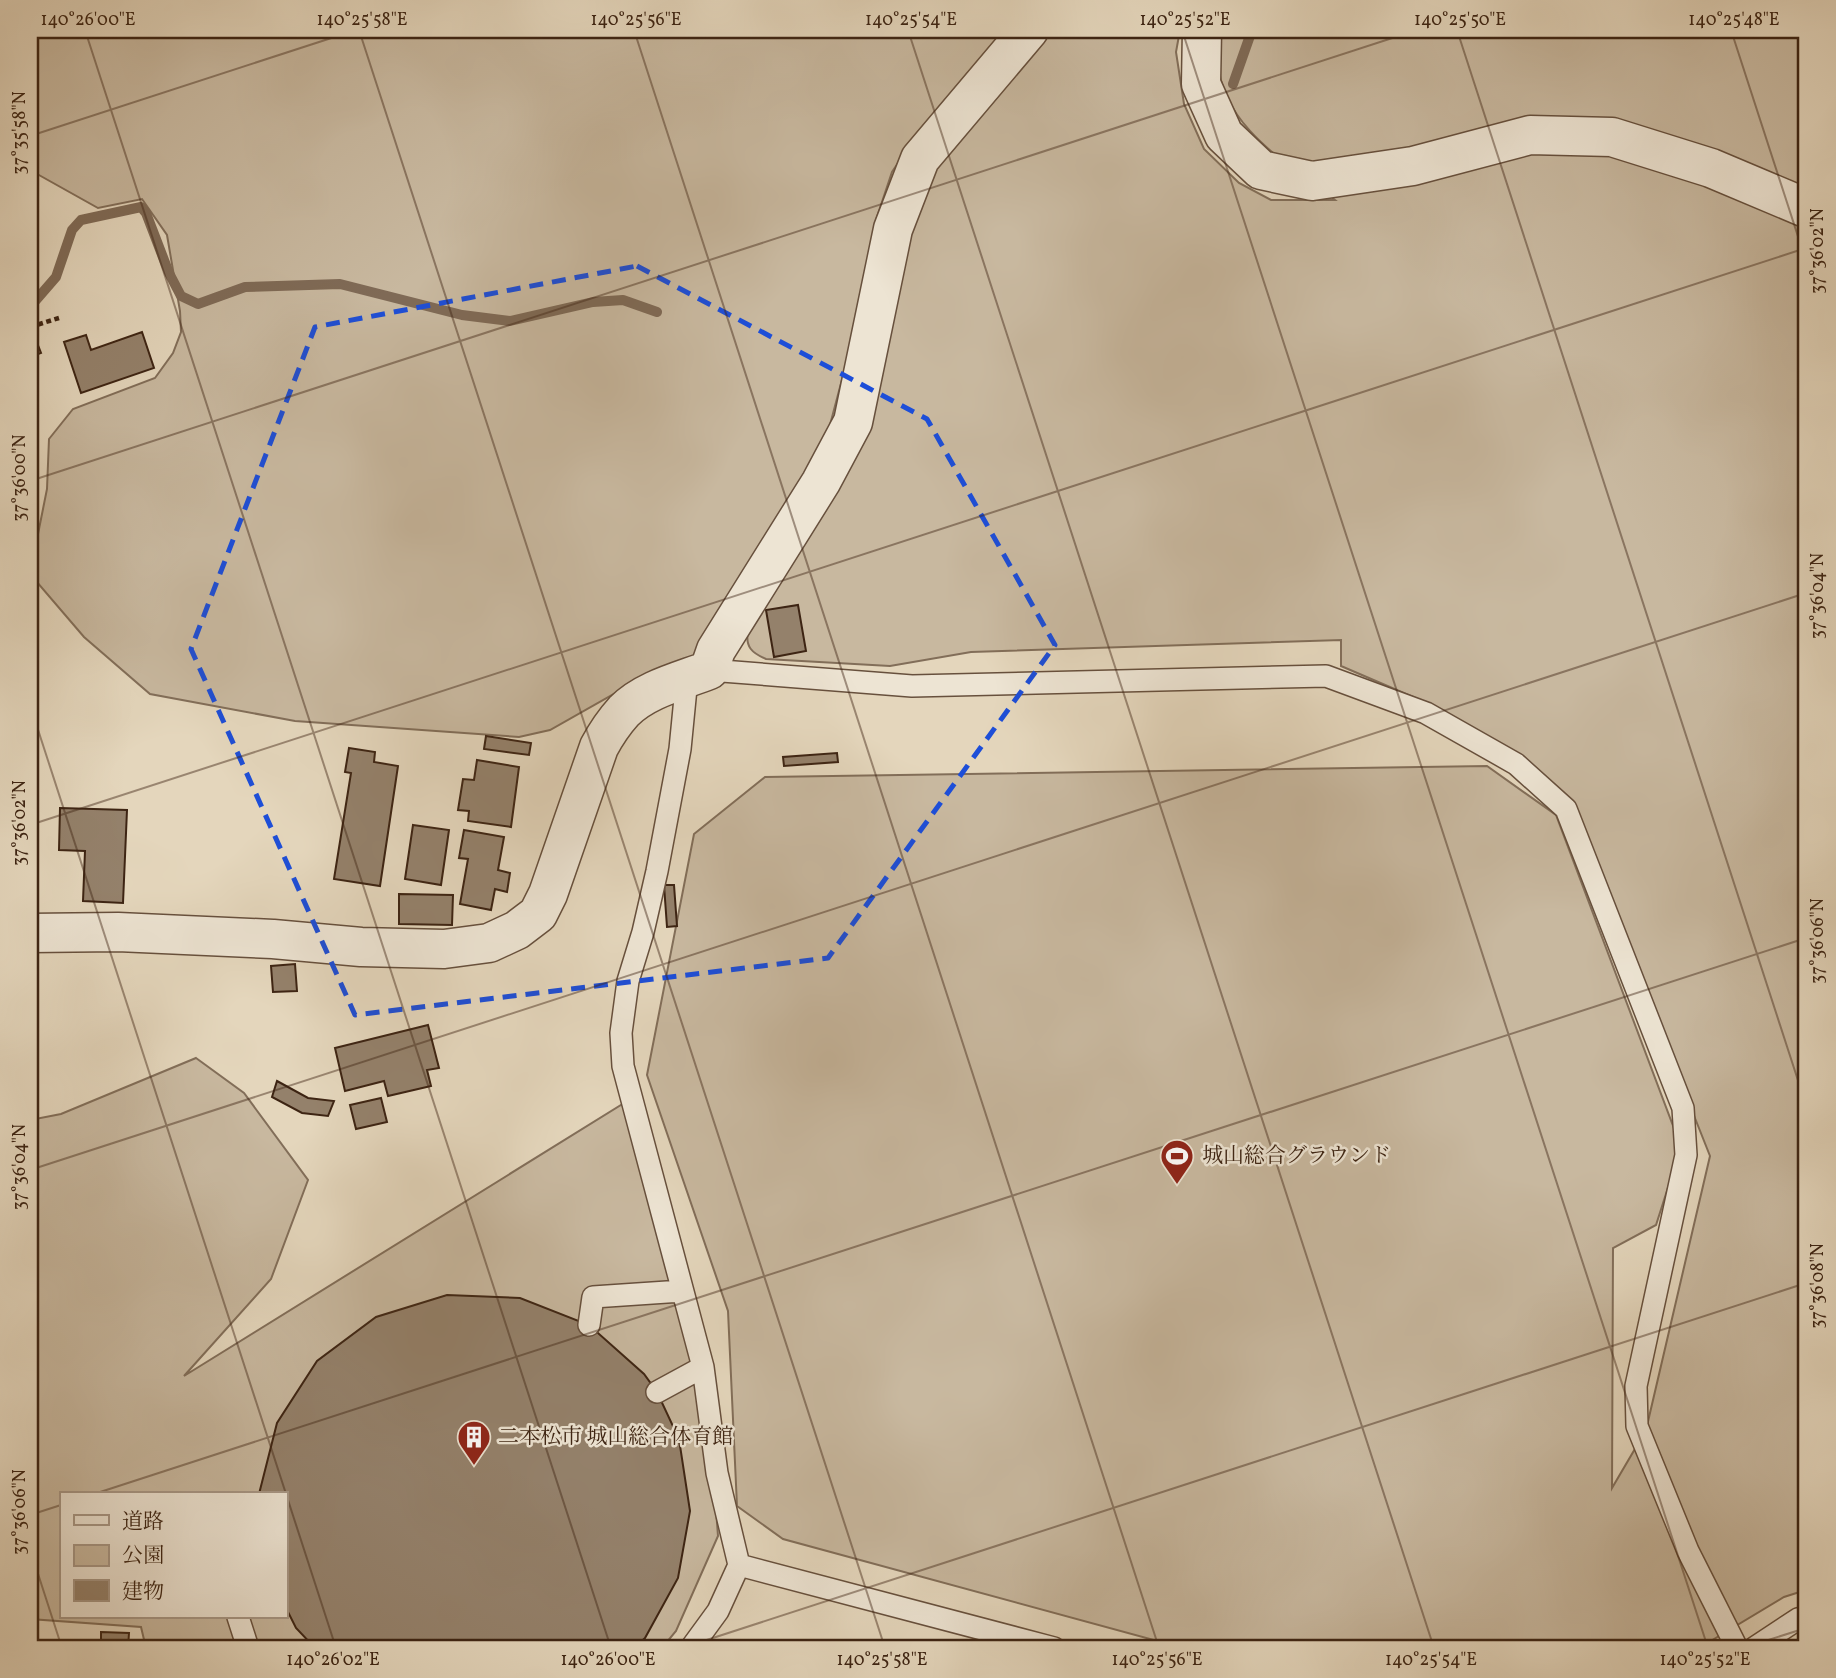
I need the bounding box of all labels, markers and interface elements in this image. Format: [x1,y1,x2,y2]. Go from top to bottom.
text: 140°26'00"E [41,8,136,33]
text: 140°25'58"E [316,8,408,33]
text: 140°25'56"E [590,8,682,33]
text: 140°25'54"E [865,8,957,33]
text: 140°25'52"E [1139,8,1231,33]
text: 140°25'50"E [1414,8,1506,33]
text: 140°25'48"E [1688,8,1780,33]
text: 37°35'58"N [8,91,33,175]
text: 37°36'02"N [1806,208,1831,294]
text: 37°36'00"N [8,434,33,522]
text: 37°36'04"N [1806,553,1831,639]
text: 37°36'02"N [8,780,33,866]
text: 37°36'06"N [1806,898,1831,984]
text: 37°36'04"N [8,1124,33,1210]
sports icon: 城山総合グラウンド [1158,1137,1196,1186]
place label: 城山総合グラウンド [1202,1142,1391,1171]
text: 37°36'08"N [1806,1243,1831,1329]
building icon: 二本松市 城山総合体育館 [455,1418,493,1467]
place label: 二本松市 城山総合体育館 [498,1423,733,1452]
text: 37°36'06"N [8,1469,33,1555]
legend [60,1492,287,1618]
text: 道路 [122,1508,164,1537]
text: 公園 [122,1542,164,1571]
text: 建物 [122,1578,164,1607]
text: 140°26'02"E [286,1648,380,1673]
text: 140°26'00"E [561,1648,656,1673]
text: 140°25'58"E [836,1648,928,1673]
text: 140°25'56"E [1111,1648,1203,1673]
text: 140°25'54"E [1385,1648,1477,1673]
text: 140°25'52"E [1659,1648,1751,1673]

